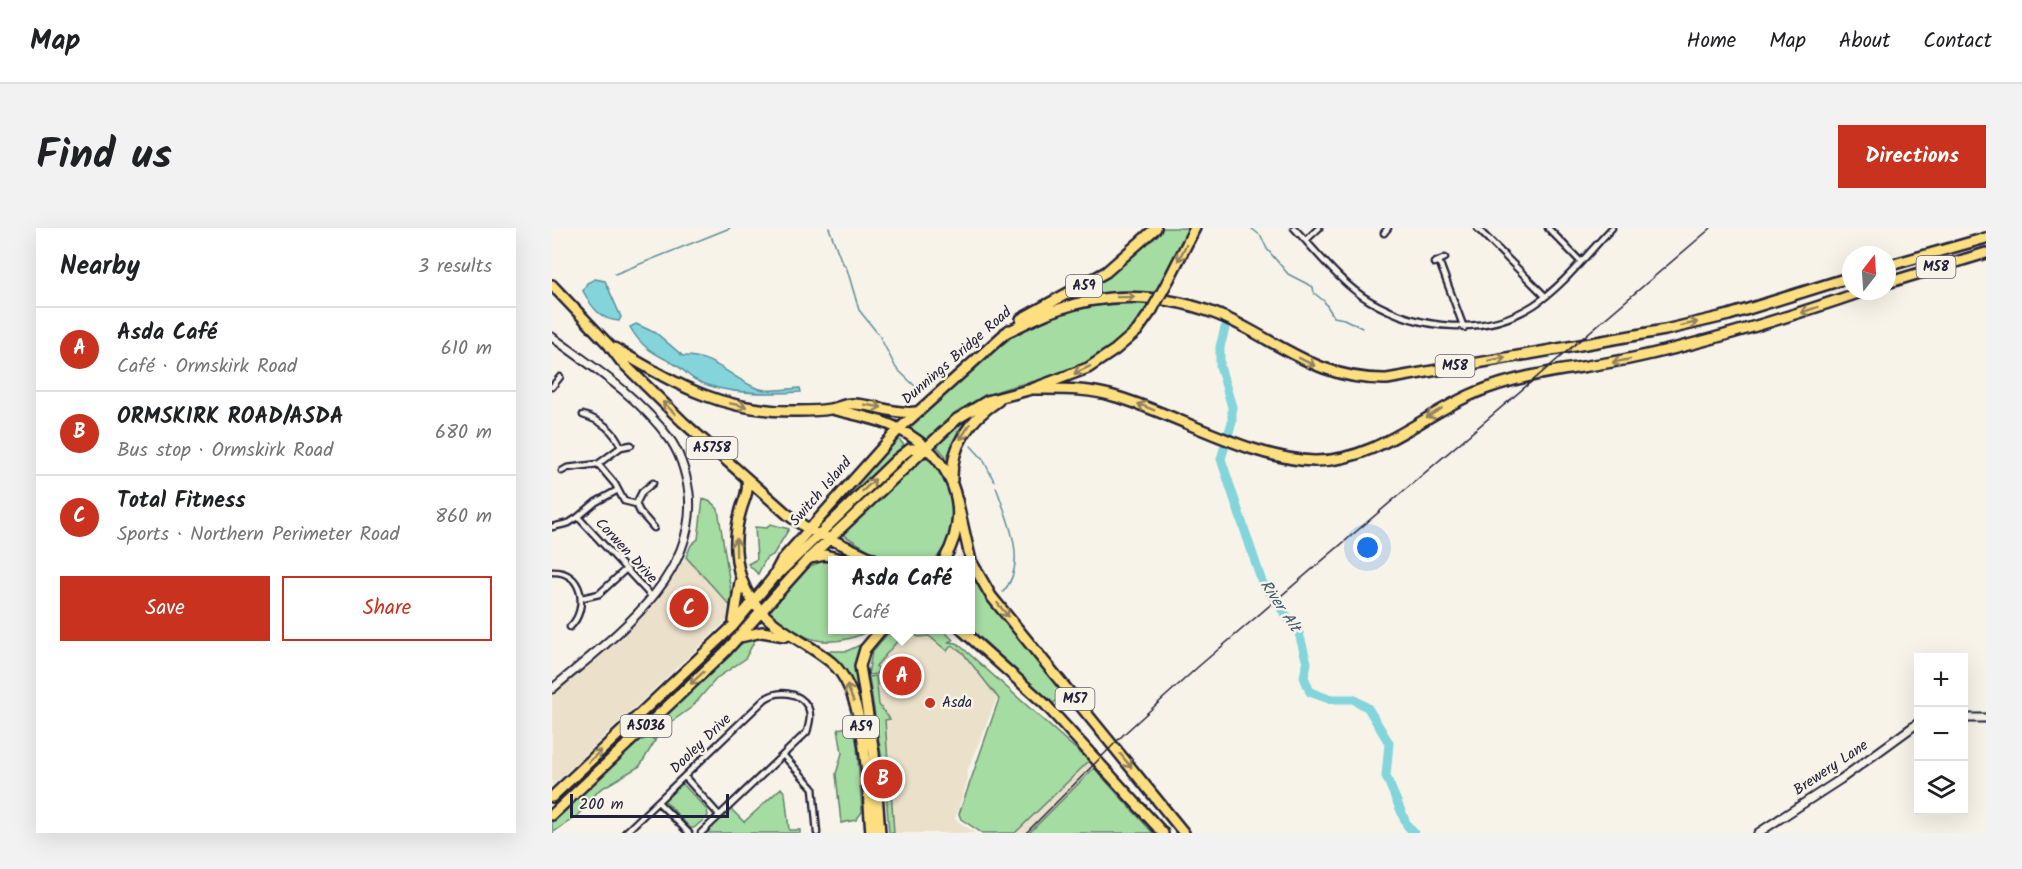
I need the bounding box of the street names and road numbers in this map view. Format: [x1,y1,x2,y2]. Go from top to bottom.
road number: M58 [1916,256,1956,278]
road number: A59 [1066,275,1102,297]
street label: Dunnings Bridge Road [896,301,1018,411]
road number: M58 [1436,355,1474,377]
road number: A5758 [686,437,738,459]
street label: Switch Island [784,452,858,532]
street label: Corwen Drive [589,513,663,590]
road number: M57 [1056,688,1094,710]
street label: Dooley Drive [665,708,738,780]
road number: A5036 [620,715,671,737]
road number: A59 [843,716,879,738]
street label: Brewery Lane [1789,734,1874,802]

